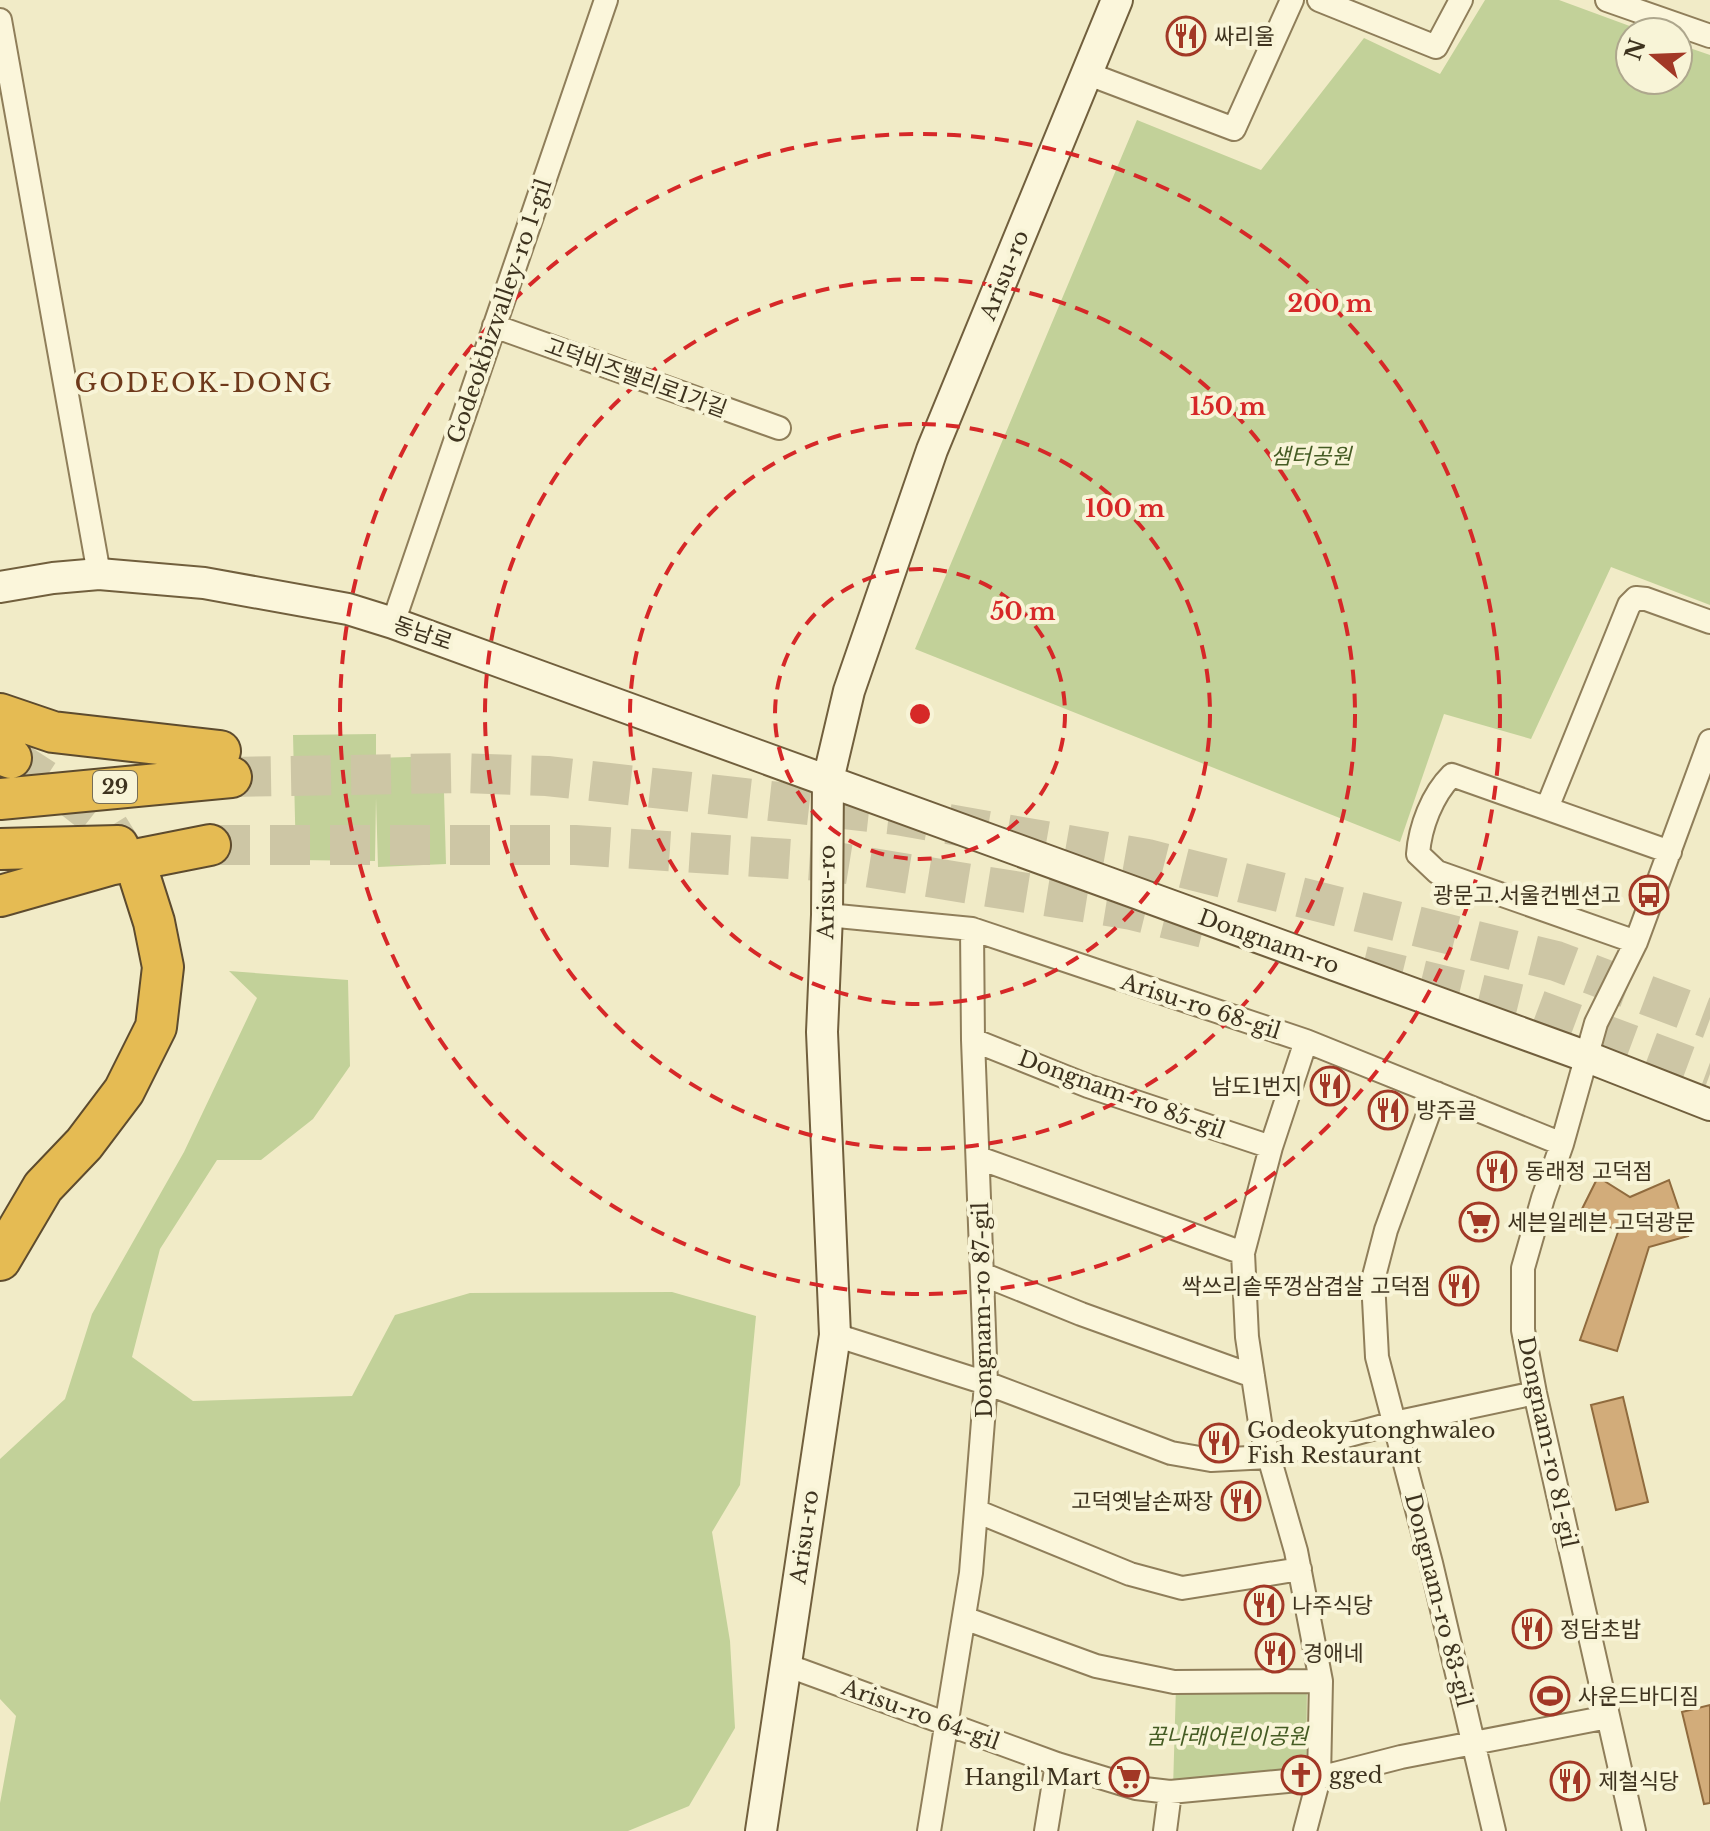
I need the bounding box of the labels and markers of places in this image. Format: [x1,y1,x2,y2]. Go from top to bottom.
restaurant icon: 싸리울 [1165,15,1207,57]
place label: 싸리울 [1214,23,1275,50]
centre of rings [906,700,934,728]
bus stop icon: 광문고.서울컨벤션고 [1628,874,1670,916]
place label: 광문고.서울컨벤션고 [1433,882,1621,909]
restaurant icon: 남도1번지 [1309,1065,1351,1107]
place label: 남도1번지 [1211,1073,1302,1100]
restaurant icon: 방주골 [1367,1089,1409,1131]
place label: 방주골 [1416,1097,1477,1124]
restaurant icon: 동래정 고덕점 [1476,1150,1518,1192]
place label: 동래정 고덕점 [1525,1158,1653,1185]
supermarket icon: 세븐일레븐 고덕광문 [1458,1201,1500,1243]
place label: 세븐일레븐 고덕광문 [1507,1209,1695,1236]
restaurant icon: 싹쓰리솥뚜껑삼겹살 고덕점 [1438,1265,1480,1307]
place label: 싹쓰리솥뚜껑삼겹살 고덕점 [1182,1273,1431,1300]
place label: Godeokyutonghwaleo Fish Restaurant [1247,1417,1495,1469]
restaurant icon: Godeokyutonghwaleo Fish Restaurant [1198,1422,1240,1464]
restaurant icon: 고덕옛날손짜장 [1220,1480,1262,1522]
place label: 고덕옛날손짜장 [1071,1488,1213,1515]
restaurant icon: 나주식당 [1243,1584,1285,1626]
place label: 나주식당 [1292,1592,1373,1619]
restaurant icon: 정담초밥 [1511,1608,1553,1650]
place label: 정담초밥 [1560,1616,1641,1643]
restaurant icon: 경애네 [1254,1632,1296,1674]
place label: 경애네 [1303,1640,1364,1667]
sports icon: 사운드바디짐 [1529,1675,1571,1717]
place label: 사운드바디짐 [1578,1683,1699,1710]
church icon: gged [1280,1754,1322,1796]
supermarket icon: Hangil Mart [1108,1756,1150,1798]
restaurant icon: 제철식당 [1549,1760,1591,1802]
place label: gged [1329,1762,1383,1789]
place label: Hangil Mart [964,1764,1102,1791]
place label: 제철식당 [1598,1768,1679,1795]

